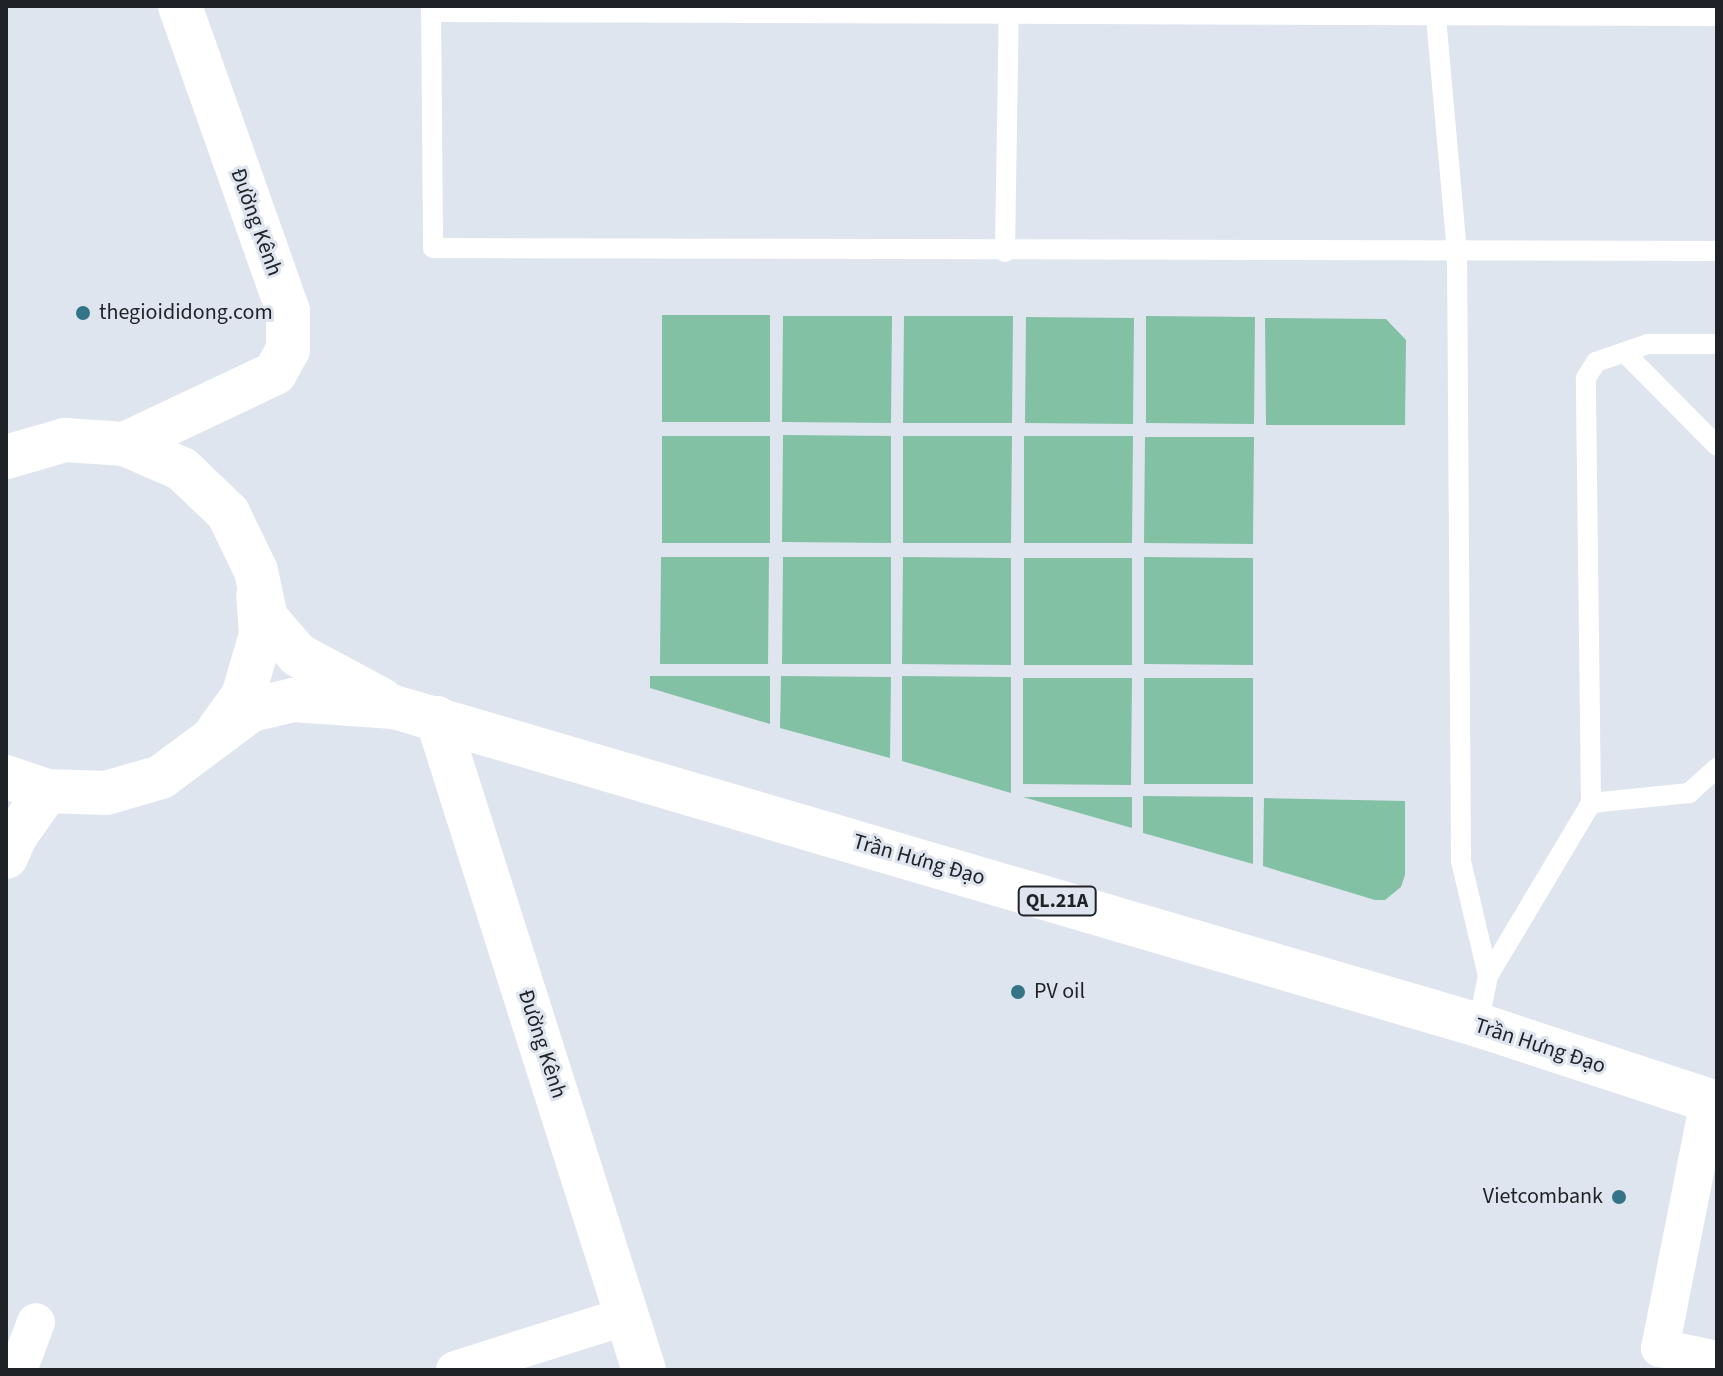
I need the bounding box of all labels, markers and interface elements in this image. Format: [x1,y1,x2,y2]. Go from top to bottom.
street label: Đường Kênh [224,164,288,280]
place label: thegioididong.com [99,300,273,326]
marker: thegioididong.com [74,304,92,322]
street label: Trần Hưng Đạo [850,829,988,891]
road number: QL.21A [1017,885,1097,917]
place label: PV oil [1034,979,1085,1005]
marker: PV oil [1009,983,1027,1001]
street label: Đường Kênh [512,986,572,1102]
street label: Trần Hưng Đạo [1471,1012,1609,1080]
place label: Vietcombank [1483,1184,1603,1210]
marker: Vietcombank [1610,1188,1628,1206]

